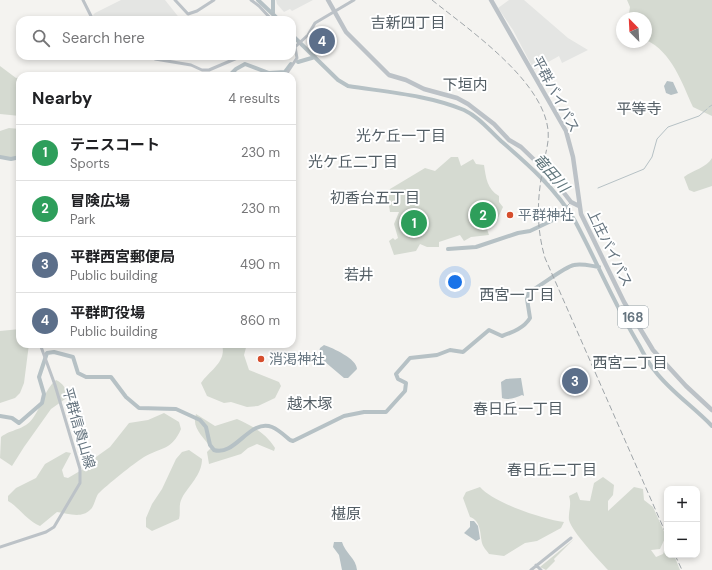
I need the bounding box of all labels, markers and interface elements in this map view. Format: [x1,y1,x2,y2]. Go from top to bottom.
north arrow [616,12,652,48]
district label: 吉新四丁目 [370,13,446,33]
search box [16,16,296,60]
pin: 4 [309,26,335,56]
icon: search [30,27,52,49]
text: Search here [62,28,145,48]
street label: 平群バイパス [528,53,584,135]
district label: 下垣内 [442,75,488,95]
text: Nearby [32,87,92,109]
text: 4 results [228,90,280,107]
district label: 平等寺 [616,99,662,119]
district label: 光ケ丘一丁目 [356,126,446,146]
text: テニスコート [70,135,160,155]
text: 1 [43,144,47,161]
text: 230 m [241,144,280,161]
water label: 竜田川 [529,149,575,198]
district label: 光ケ丘二丁目 [308,152,398,172]
text: Sports [70,155,110,172]
district label: 初香台五丁目 [330,188,420,208]
text: 冒険広場 [70,191,130,211]
text: 2 [41,200,49,217]
text: 230 m [241,200,280,217]
pin: 2 [470,200,496,230]
place label: 平群神社 [518,206,574,224]
street label: 上庄バイパス [584,206,636,290]
pin: 1 [401,208,427,238]
marker: 平群神社 [505,210,515,220]
text: Park [70,211,96,228]
text: 平群西宮郵便局 [70,247,175,267]
text: 3 [41,256,49,273]
text: 490 m [240,256,280,273]
district label: 若井 [344,265,374,285]
text: Public building [70,267,158,284]
your location [445,272,465,292]
district label: 西宮一丁目 [479,285,555,305]
text: 平群町役場 [70,303,145,323]
road number: 168 [618,306,648,328]
text: 4 [41,312,49,329]
text: 860 m [240,312,280,329]
text: Public building [70,323,158,340]
place label: 消渇神社 [269,350,325,368]
district label: 西宮二丁目 [592,353,668,373]
marker: 消渇神社 [256,354,266,364]
pin: 3 [562,366,588,396]
street label: 平群信貴山線 [59,385,99,471]
district label: 越木塚 [286,394,333,414]
district label: 春日丘一丁目 [473,399,563,419]
district label: 春日丘二丁目 [507,460,597,480]
map controls [664,486,700,558]
button: + [664,486,700,522]
district label: 椹原 [331,504,361,524]
button: − [664,522,700,558]

